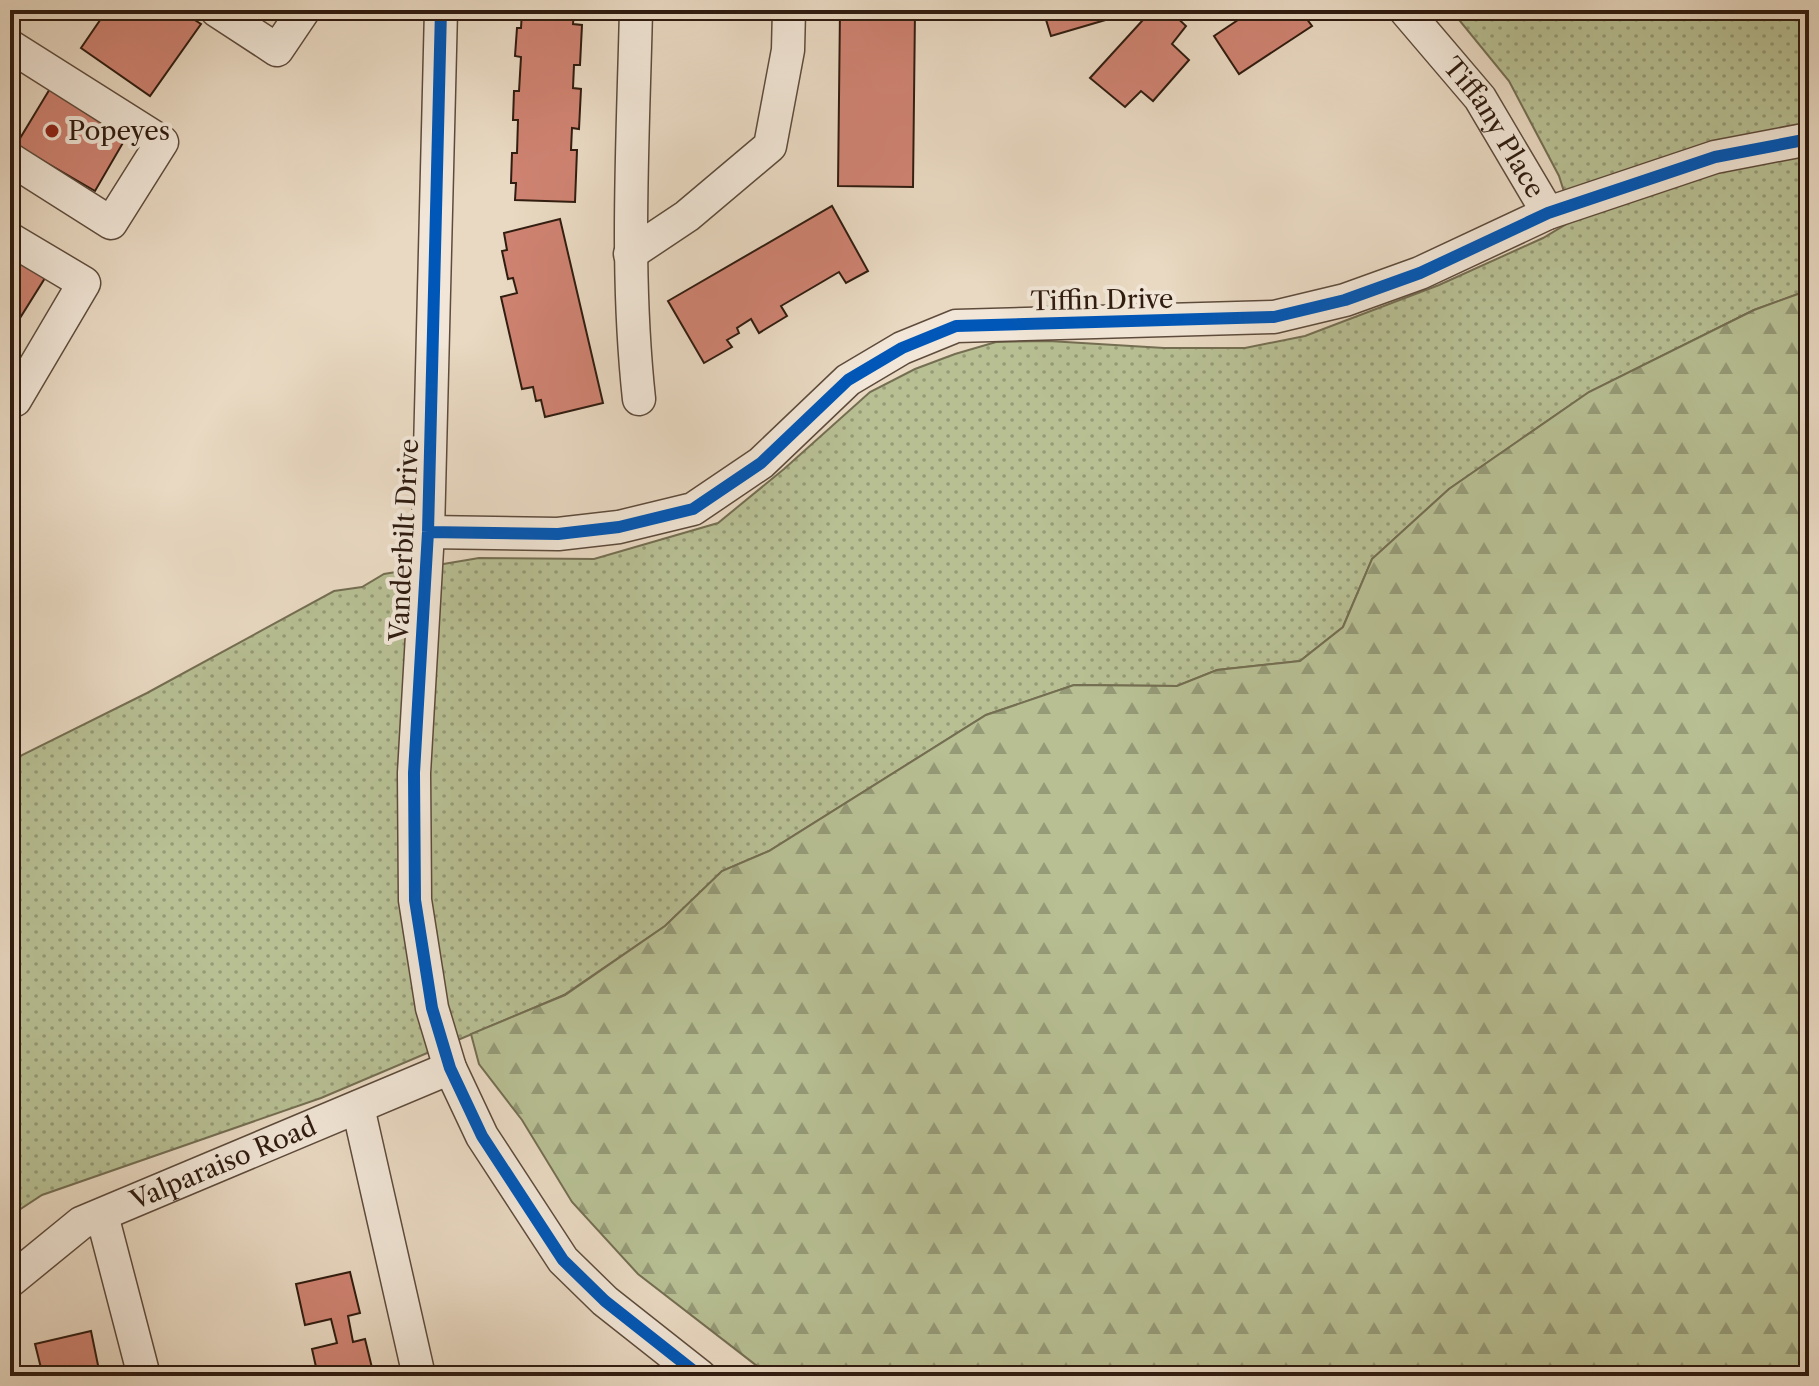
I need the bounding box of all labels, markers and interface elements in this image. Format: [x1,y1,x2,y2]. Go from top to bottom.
street label: Tiffany Place [1436,51,1551,204]
place label: Popeyes [68,115,170,147]
marker: Popeyes [43,122,61,140]
street label: Tiffin Drive [1030,283,1174,317]
street label: Vanderbilt Drive [383,438,425,643]
street label: Valparaiso Road [125,1110,321,1217]

